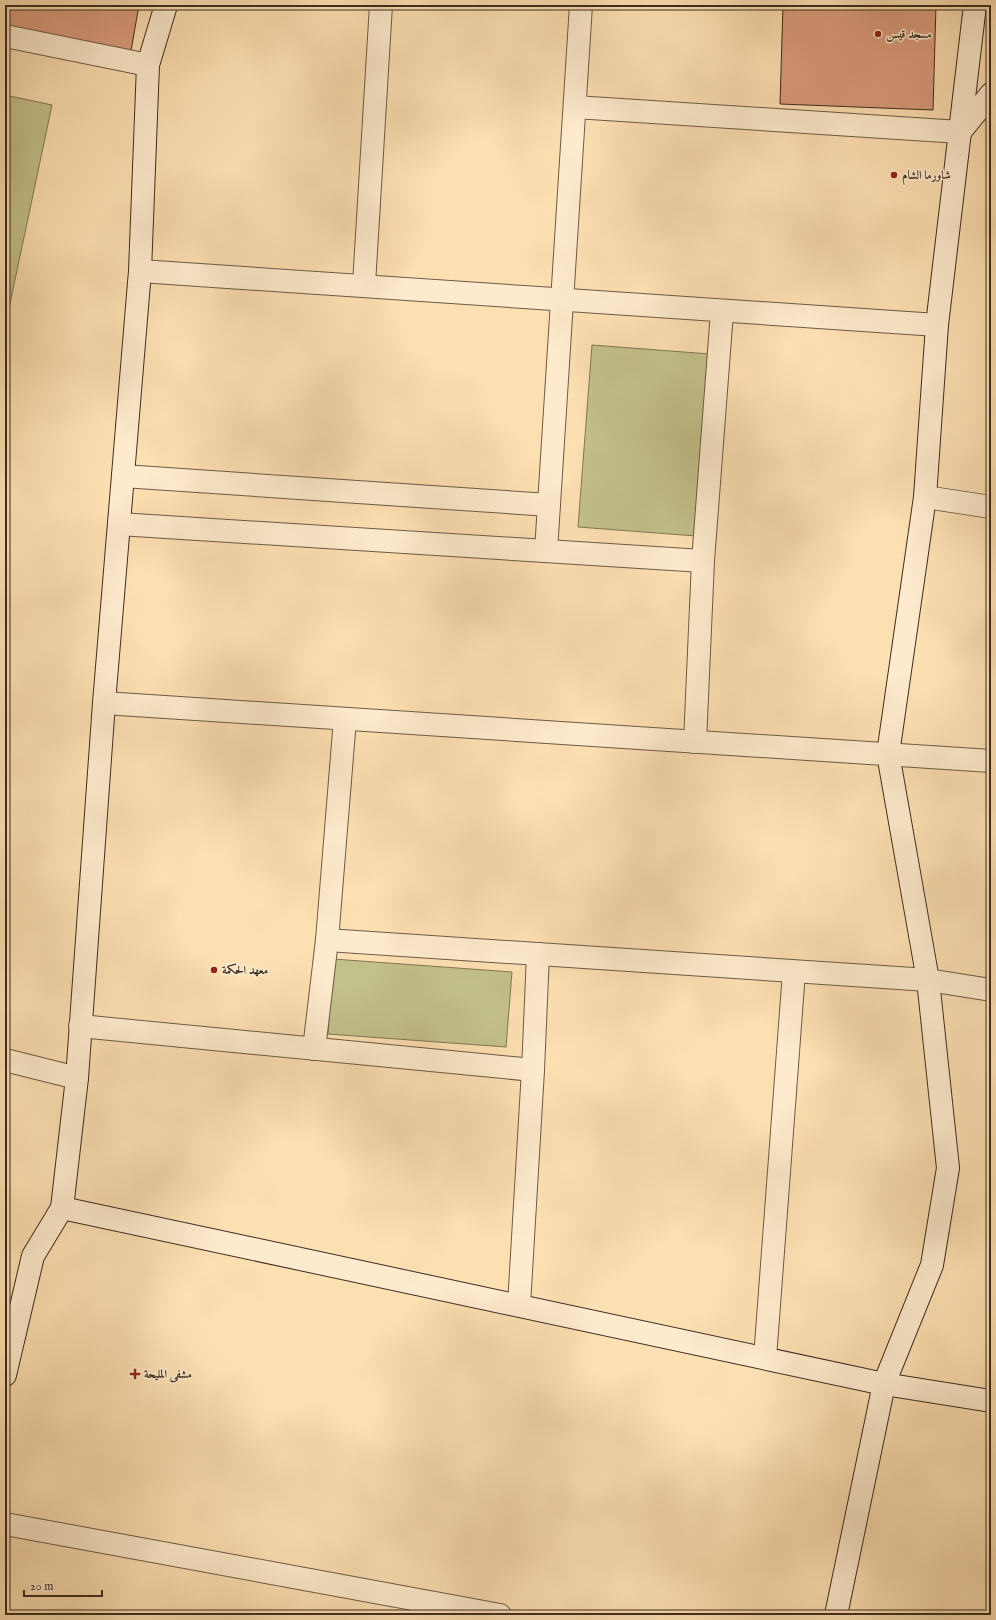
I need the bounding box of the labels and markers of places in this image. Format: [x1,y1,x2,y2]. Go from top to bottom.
place label: مسجد قيس [886,27,932,42]
marker: مسجد قيس [873,29,883,39]
place label: شاورما الشام [902,168,951,186]
marker: شاورما الشام [889,170,899,180]
place label: معهد الحكمة [222,963,268,978]
marker: معهد الحكمة [209,965,219,975]
place label: مشفى المليحة [144,1367,192,1383]
marker: مشفى المليحة [129,1368,141,1380]

